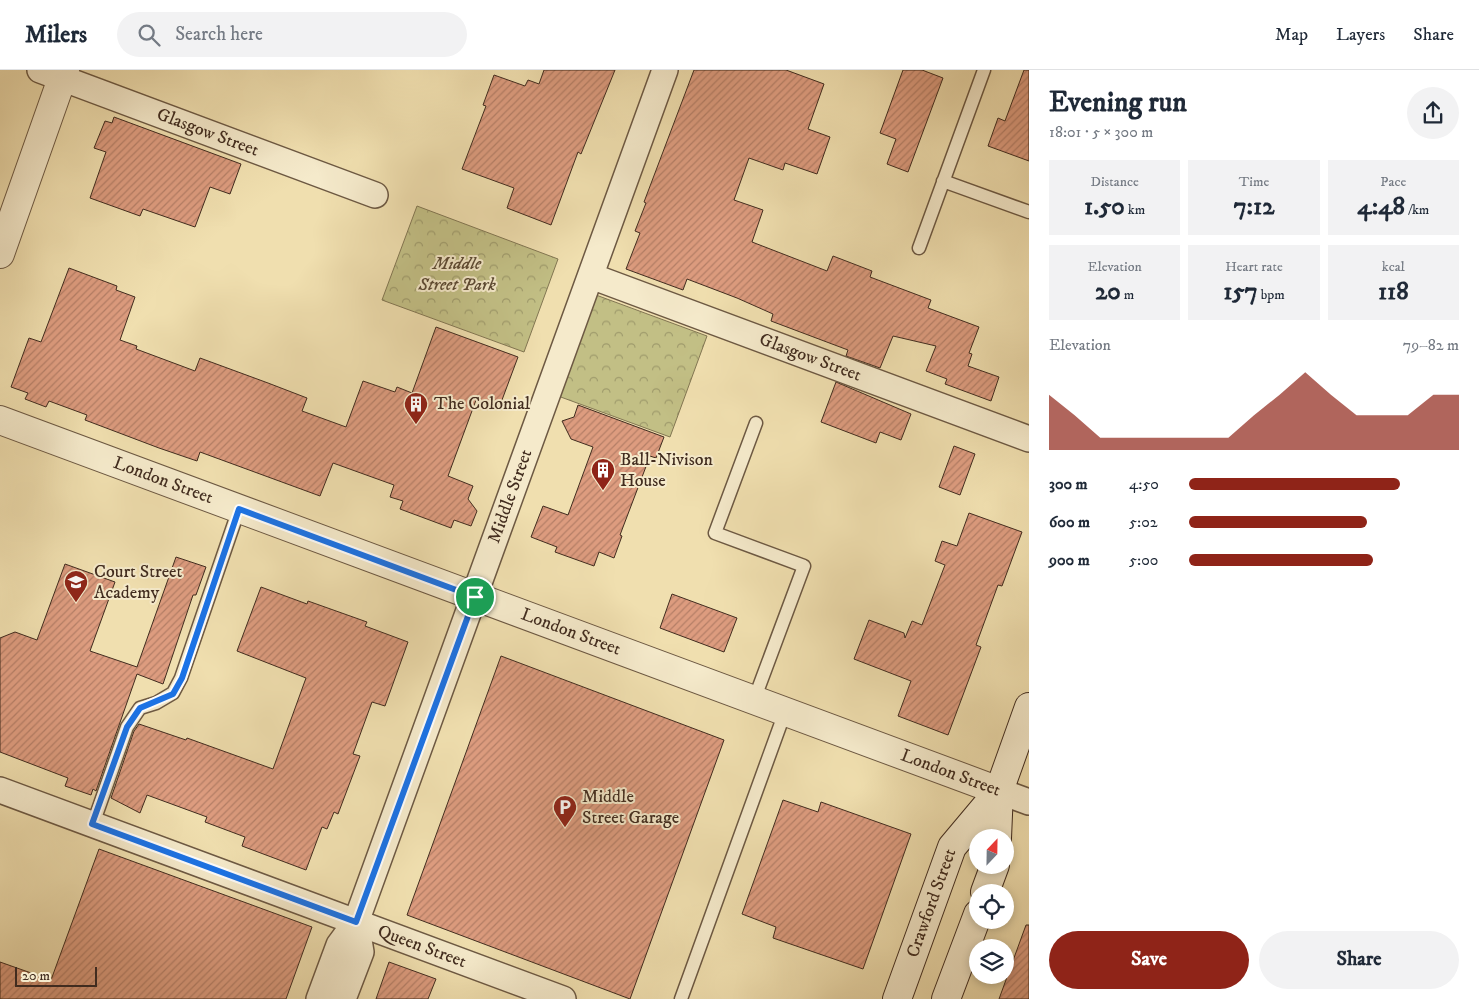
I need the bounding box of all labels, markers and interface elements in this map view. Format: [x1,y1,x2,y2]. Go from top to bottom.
search box [117,12,467,57]
text: Milers [25,20,87,50]
icon: search [135,21,163,49]
text: Search here [175,23,263,46]
text: Map [1275,24,1308,46]
text: Layers [1336,24,1385,46]
text: Share [1413,24,1454,46]
text: Evening run [1049,85,1187,120]
button: share [1407,87,1459,139]
street label: Glasgow Street [154,104,262,162]
text: 18:01 · 5 × 300 m [1049,122,1153,142]
text: Distance [1091,173,1139,191]
text: Time [1239,173,1269,191]
text: Pace [1380,173,1406,191]
text: 1.50 [1084,191,1125,222]
text: 7:12 [1233,191,1275,222]
text: 4:48 [1357,191,1405,222]
text: km [1125,201,1145,219]
text: /km [1405,201,1429,219]
park label: Middle Street Park [417,253,496,296]
text: Elevation [1088,258,1142,276]
text: Heart rate [1225,258,1283,276]
text: kcal [1382,258,1405,276]
text: 20 [1095,276,1121,307]
text: 157 [1223,276,1258,307]
text: 118 [1378,276,1409,307]
text: m [1121,286,1134,304]
text: bpm [1258,286,1285,304]
street label: Glasgow Street [756,329,865,387]
text: Elevation [1049,335,1111,355]
text: 79–82 m [1403,335,1459,355]
building icon: The Colonial [403,391,429,425]
place label: The Colonial [434,393,531,415]
street label: Middle Street [483,446,538,546]
place label: Ball-Nivison House [620,449,713,492]
street label: London Street [110,452,216,509]
building icon: Ball-Nivison House [590,457,616,491]
text: 300 m [1049,474,1088,494]
text: 4:50 [1129,474,1159,494]
text: 600 m [1049,512,1090,532]
text: 5:02 [1129,512,1158,532]
text: 900 m [1049,550,1090,570]
text: 5:00 [1129,550,1158,570]
place label: Court Street Academy [94,561,183,604]
school or university icon: Court Street Academy [63,569,89,603]
pin [454,576,496,618]
icon: arrive [461,583,489,611]
street label: London Street [518,603,624,661]
street label: London Street [898,744,1004,802]
place label: Middle Street Garage [582,786,679,829]
parking icon: Middle Street Garage [552,794,578,828]
north arrow [969,829,1014,874]
map controls [969,829,1014,984]
street label: Crawford Street [902,845,962,960]
button: locate [969,884,1014,929]
street label: Queen Street [375,920,469,973]
button: Save [1049,931,1249,989]
button: Share [1259,931,1459,989]
button: layers [969,939,1014,984]
scale bar [15,964,98,987]
text: 20 m [22,967,50,985]

